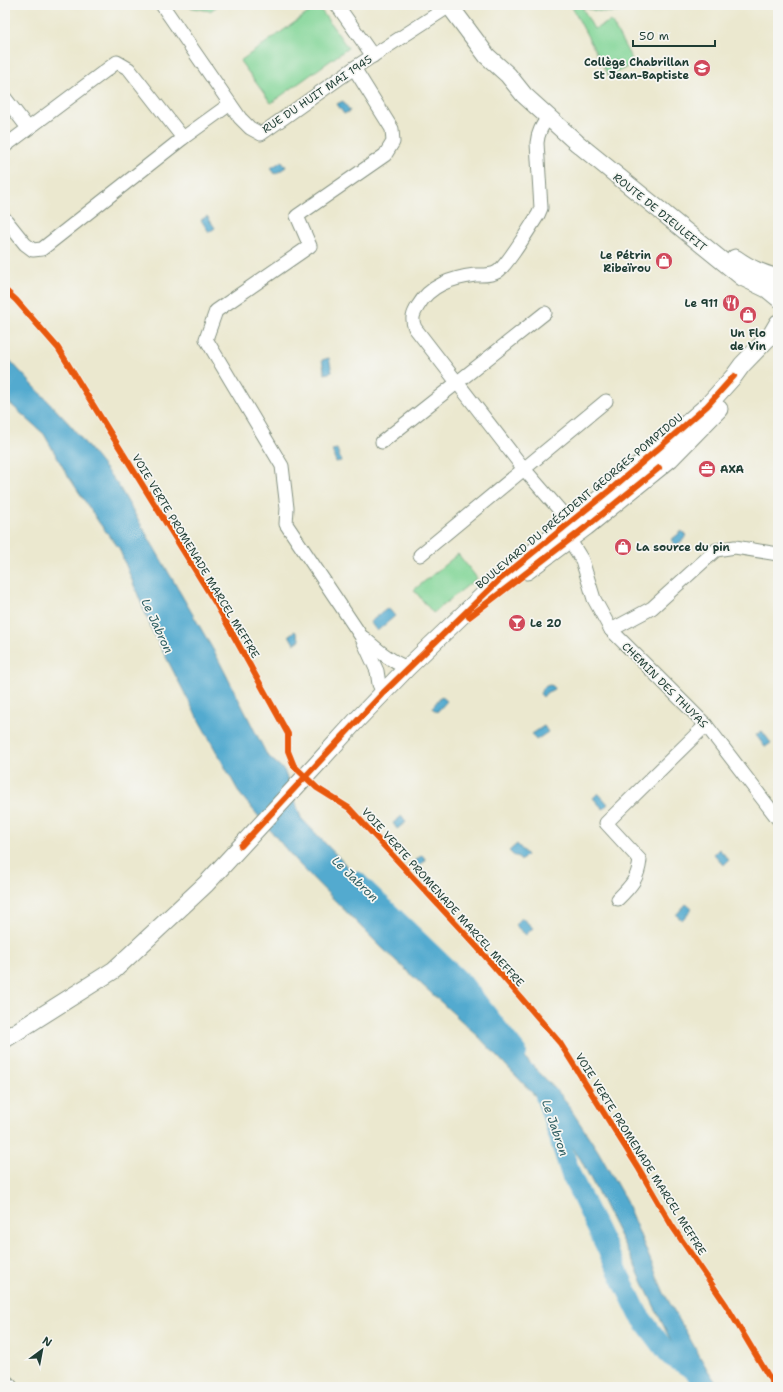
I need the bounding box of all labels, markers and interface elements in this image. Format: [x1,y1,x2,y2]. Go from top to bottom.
scale bar [633,22,715,48]
text: 50 m [639,28,669,44]
street label: RUE DU HUIT MAI 1945 [259,52,375,137]
place label: Collège Chabrillan St Jean-Baptiste [584,55,690,83]
school or university icon: Collège Chabrillan St Jean-Baptiste [692,58,712,78]
street label: ROUTE DE DIEULEFIT [610,170,710,255]
place label: Le Pétrin Ribeïrou [600,248,652,276]
shop icon: Le Pétrin Ribeïrou [654,251,674,271]
restaurant icon: Le 911 [721,293,741,313]
place label: Le 911 [685,296,718,311]
shop icon: Un Flo de Vin [738,305,758,325]
place label: Un Flo de Vin [730,326,767,354]
street label: BOULEVARD DU PRÉSIDENT GEORGES POMPIDOU [472,409,686,593]
street label: VOIE VERTE PROMENADE MARCEL MEFFRE [128,451,263,661]
office icon: AXA [697,459,717,479]
place label: AXA [720,462,745,477]
shop icon: La source du pin [613,537,633,557]
place label: La source du pin [636,540,731,555]
water label: Le Jabron [137,596,177,656]
bar icon: Le 20 [507,613,527,633]
place label: Le 20 [530,616,562,631]
street label: CHEMIN DES THUYAS [619,639,711,731]
street label: VOIE VERTE PROMENADE MARCEL MEFFRE [358,805,527,990]
water label: Le Jabron [328,853,382,905]
street label: VOIE VERTE PROMENADE MARCEL MEFFRE [572,1050,710,1258]
water label: Le Jabron [538,1098,572,1158]
north arrow [22,1330,62,1370]
text: N [39,1333,55,1351]

